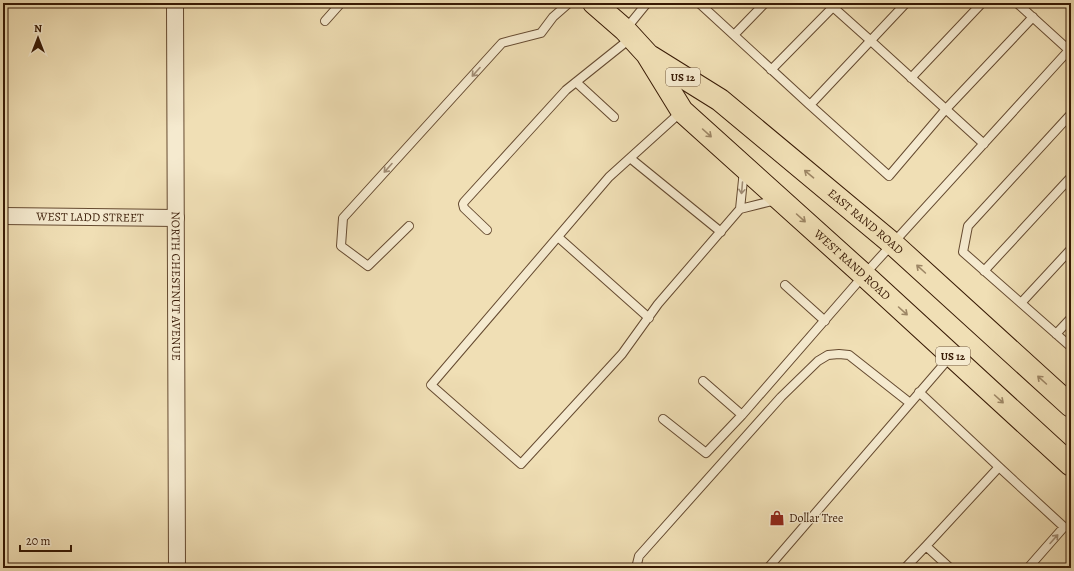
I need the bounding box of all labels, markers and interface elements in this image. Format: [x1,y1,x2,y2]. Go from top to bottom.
north arrow [18,18,58,58]
text: N [34,21,42,36]
one-way arrow [471,67,481,77]
road number: US 12 [666,68,700,86]
one-way arrow [701,128,712,137]
one-way arrow [384,163,393,173]
one-way arrow [804,170,815,179]
one-way arrow [739,181,746,194]
street label: EAST RAND ROAD [825,185,907,258]
street label: WEST LADD STREET [35,208,144,226]
street label: NORTH CHESTNUT AVENUE [168,211,184,361]
one-way arrow [796,214,806,223]
street label: WEST RAND ROAD [810,225,894,304]
one-way arrow [916,265,926,274]
one-way arrow [898,306,908,315]
road number: US 12 [936,347,970,365]
one-way arrow [1037,375,1047,385]
one-way arrow [994,394,1005,403]
shop icon: Dollar Tree [768,509,786,527]
place label: Dollar Tree [789,510,843,526]
scale bar [20,527,71,553]
text: 20 m [26,533,50,549]
one-way arrow [1049,534,1058,544]

